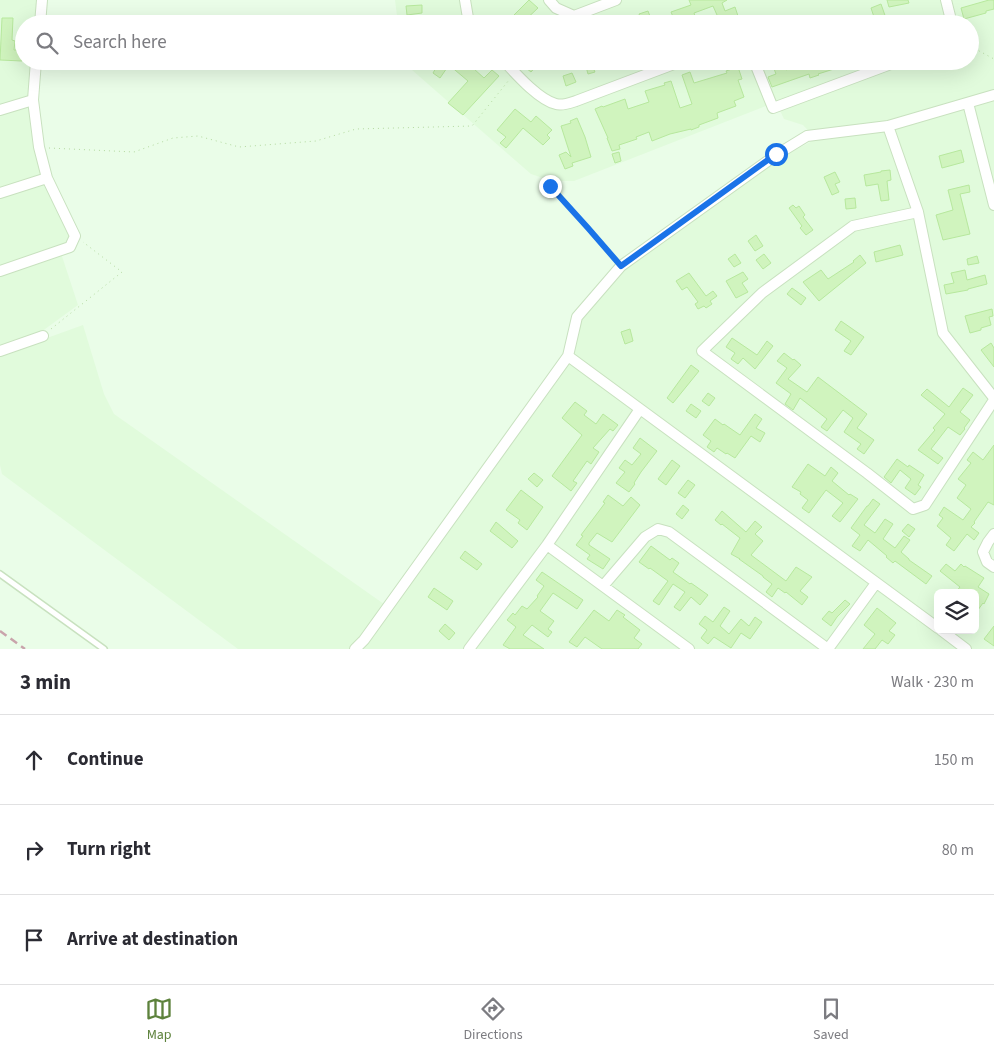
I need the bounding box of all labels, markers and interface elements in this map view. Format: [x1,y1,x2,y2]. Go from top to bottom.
search box [15,15,979,70]
icon: search [33,29,61,57]
text: Search here [73,29,167,56]
route start [765,143,788,166]
route end [539,175,562,198]
map controls [934,589,979,634]
button: layers [934,589,979,634]
text: 3 min [20,667,71,697]
text: Walk · 230 m [891,671,974,693]
icon: ahead [20,746,48,774]
text: Continue [67,746,144,773]
text: 150 m [934,749,974,771]
icon: right [20,836,48,864]
text: Turn right [67,836,151,863]
text: 80 m [942,839,974,861]
icon: arrive [20,926,48,954]
text: Arrive at destination [67,926,238,953]
tab: Map [145,995,173,1045]
tab: Directions [463,995,523,1045]
tab: Saved [813,995,849,1045]

